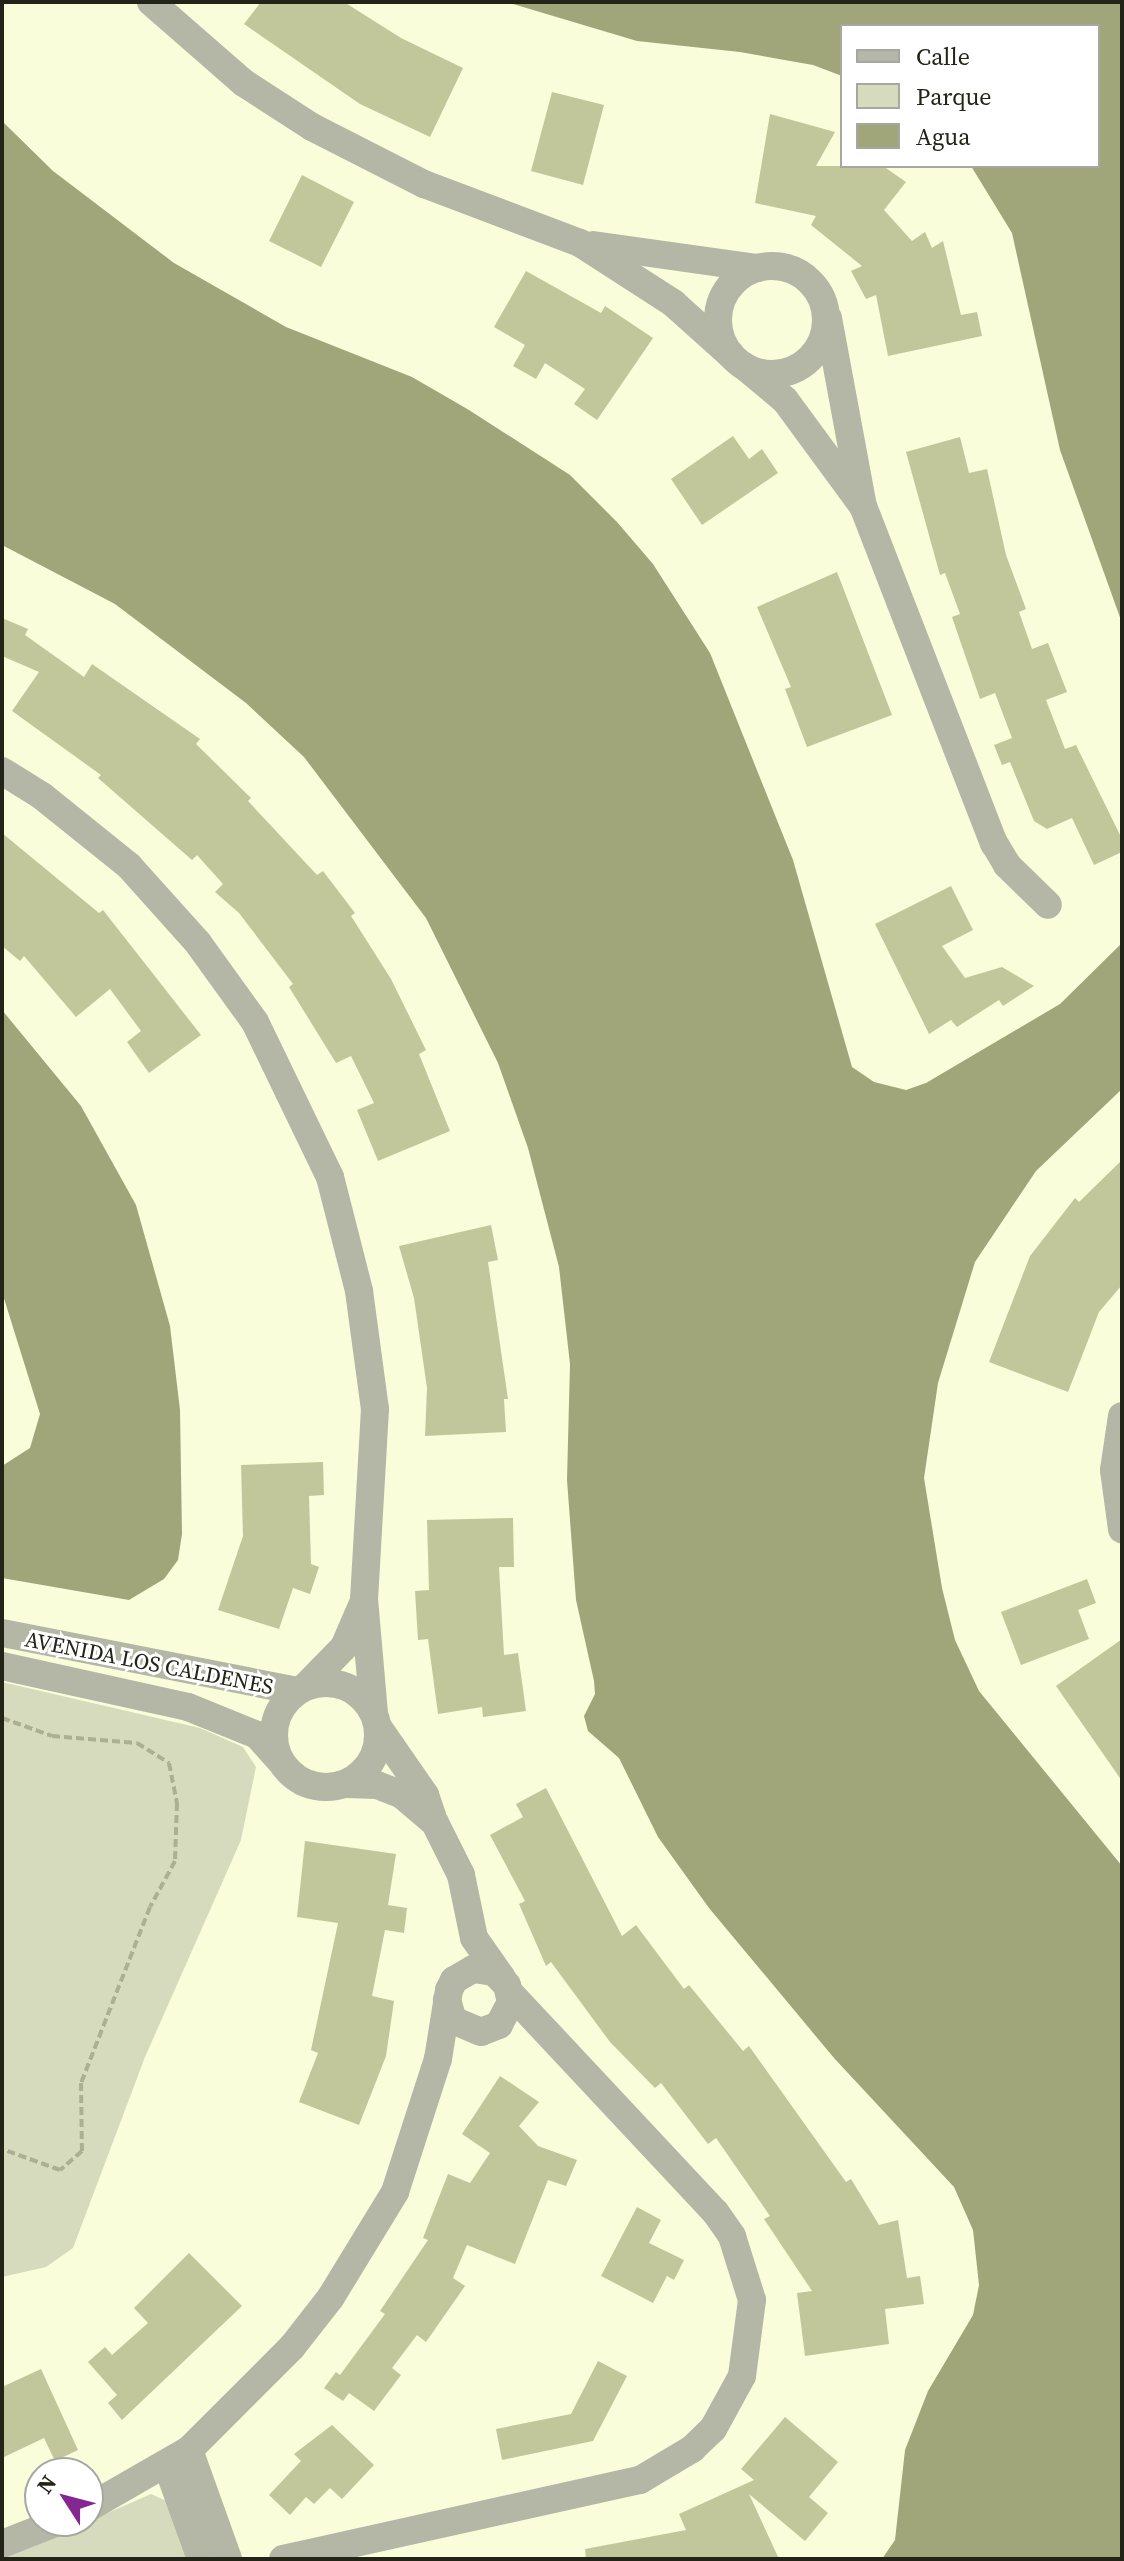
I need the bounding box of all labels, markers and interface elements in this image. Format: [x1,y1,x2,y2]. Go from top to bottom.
legend [840,24,1100,168]
text: Calle [916,40,970,73]
text: Parque [916,80,992,113]
text: Agua [916,120,971,153]
street label: AVENIDA LOS CALDENES [23,1626,275,1700]
north arrow [24,2457,104,2537]
text: N [29,2469,63,2499]

